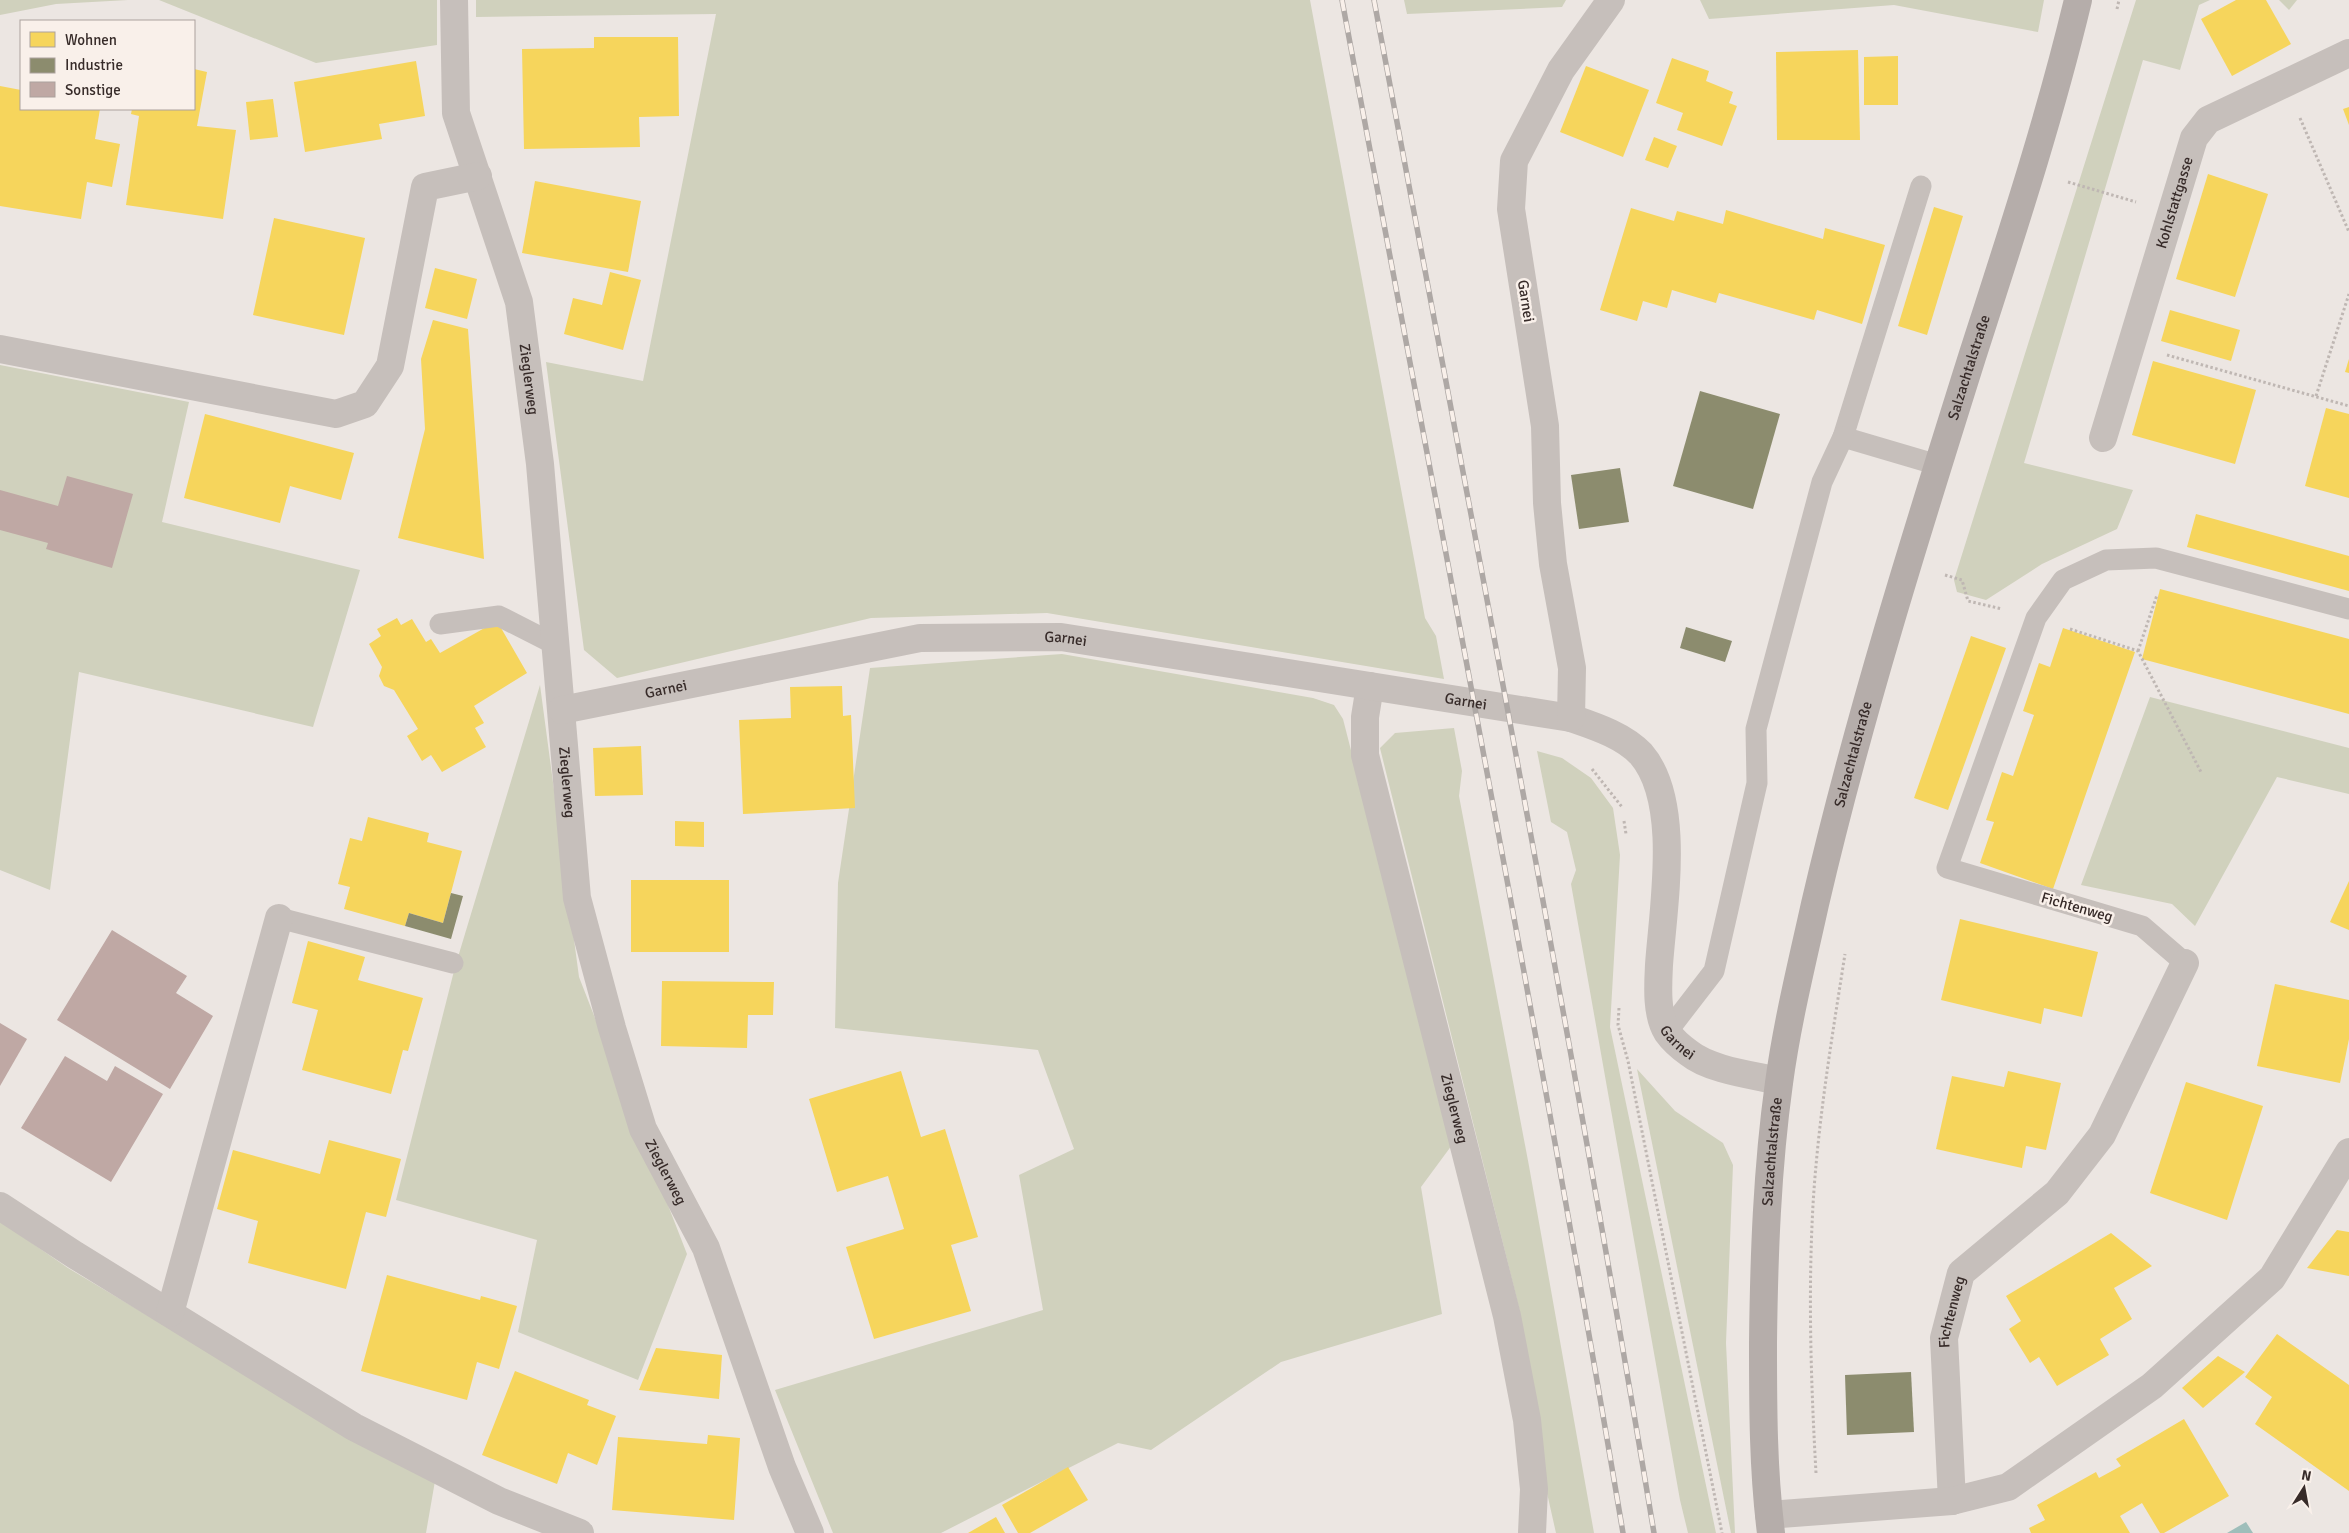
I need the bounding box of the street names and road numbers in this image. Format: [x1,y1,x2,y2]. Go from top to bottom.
street label: Kohlstattgasse [2152,155,2197,251]
street label: Garnei [1514,279,1538,323]
street label: Salzachtalstraße [1944,313,1994,422]
street label: Zieglerweg [515,342,543,416]
street label: Garnei [1044,628,1088,650]
street label: Garnei [643,676,689,702]
street label: Garnei [1443,689,1488,714]
street label: Salzachtalstraße [1830,699,1876,809]
street label: Zieglerweg [555,746,579,819]
street label: Fichtenweg [2039,888,2115,926]
street label: Garnei [1656,1022,1699,1064]
street label: Zieglerweg [1437,1072,1472,1145]
street label: Salzachtalstraße [1758,1096,1786,1206]
street label: Zieglerweg [641,1136,690,1208]
street label: Fichtenweg [1935,1274,1969,1349]

